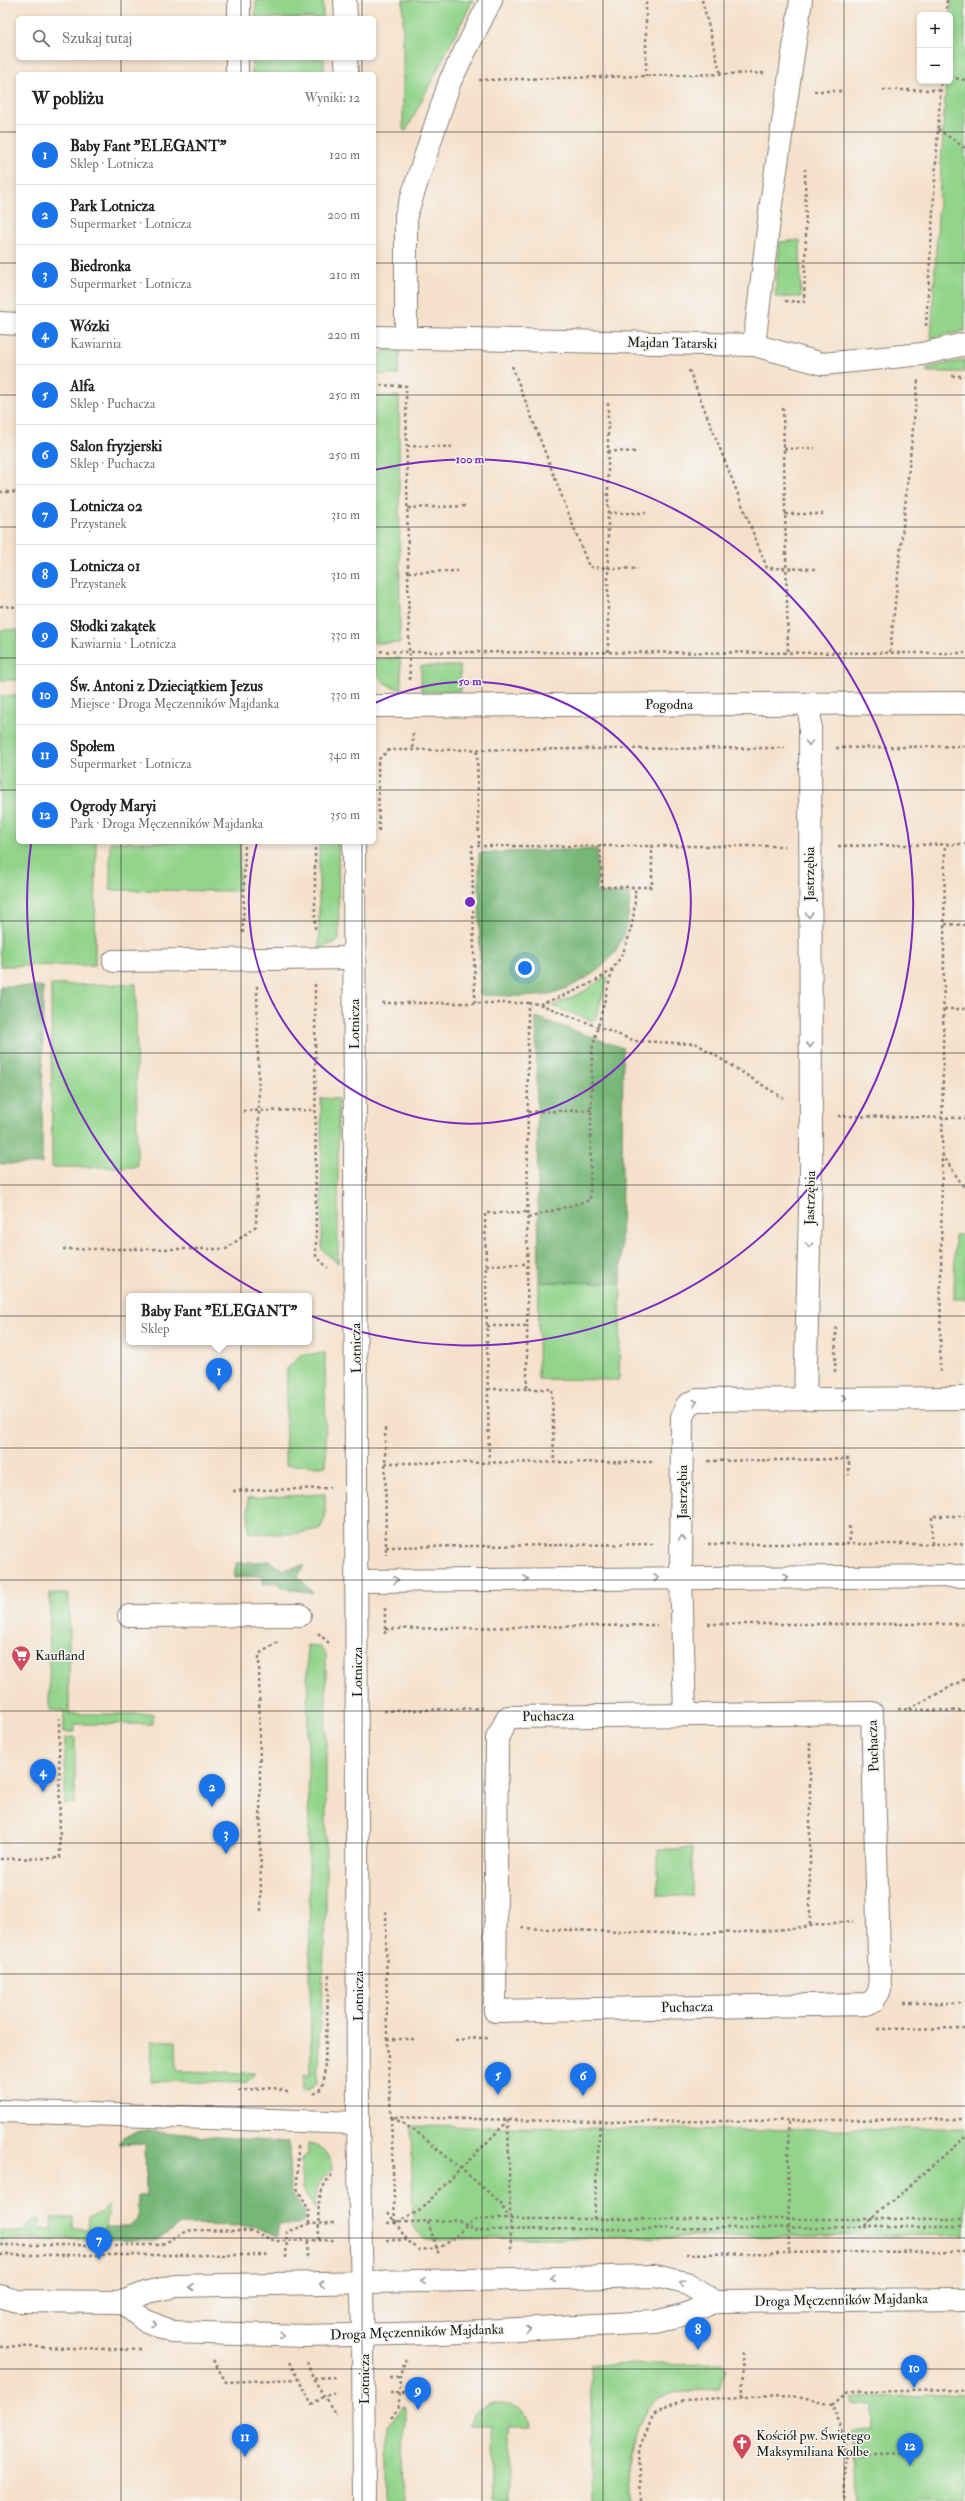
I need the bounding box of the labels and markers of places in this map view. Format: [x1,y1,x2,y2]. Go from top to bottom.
centre of rings [463,895,477,909]
pin: 1 [206,1358,232,1391]
supermarket icon: Kaufland [10,1644,32,1672]
place label: Kaufland [35,1647,85,1664]
pin: 4 [30,1759,56,1792]
pin: 2 [199,1774,225,1807]
pin: 3 [213,1821,239,1854]
pin: 5 [485,2062,511,2095]
pin: 6 [570,2063,596,2096]
pin: 7 [86,2227,112,2260]
pin: 8 [685,2317,711,2350]
pin: 10 [901,2355,927,2388]
pin: 9 [405,2377,431,2410]
pin: 11 [232,2424,258,2457]
place label: Kościół pw. Świętego Maksymiliana Kolbe [756,2427,871,2461]
church icon: Kościół pw. Świętego Maksymiliana Kolbe [731,2432,753,2460]
pin: 12 [897,2433,923,2466]

